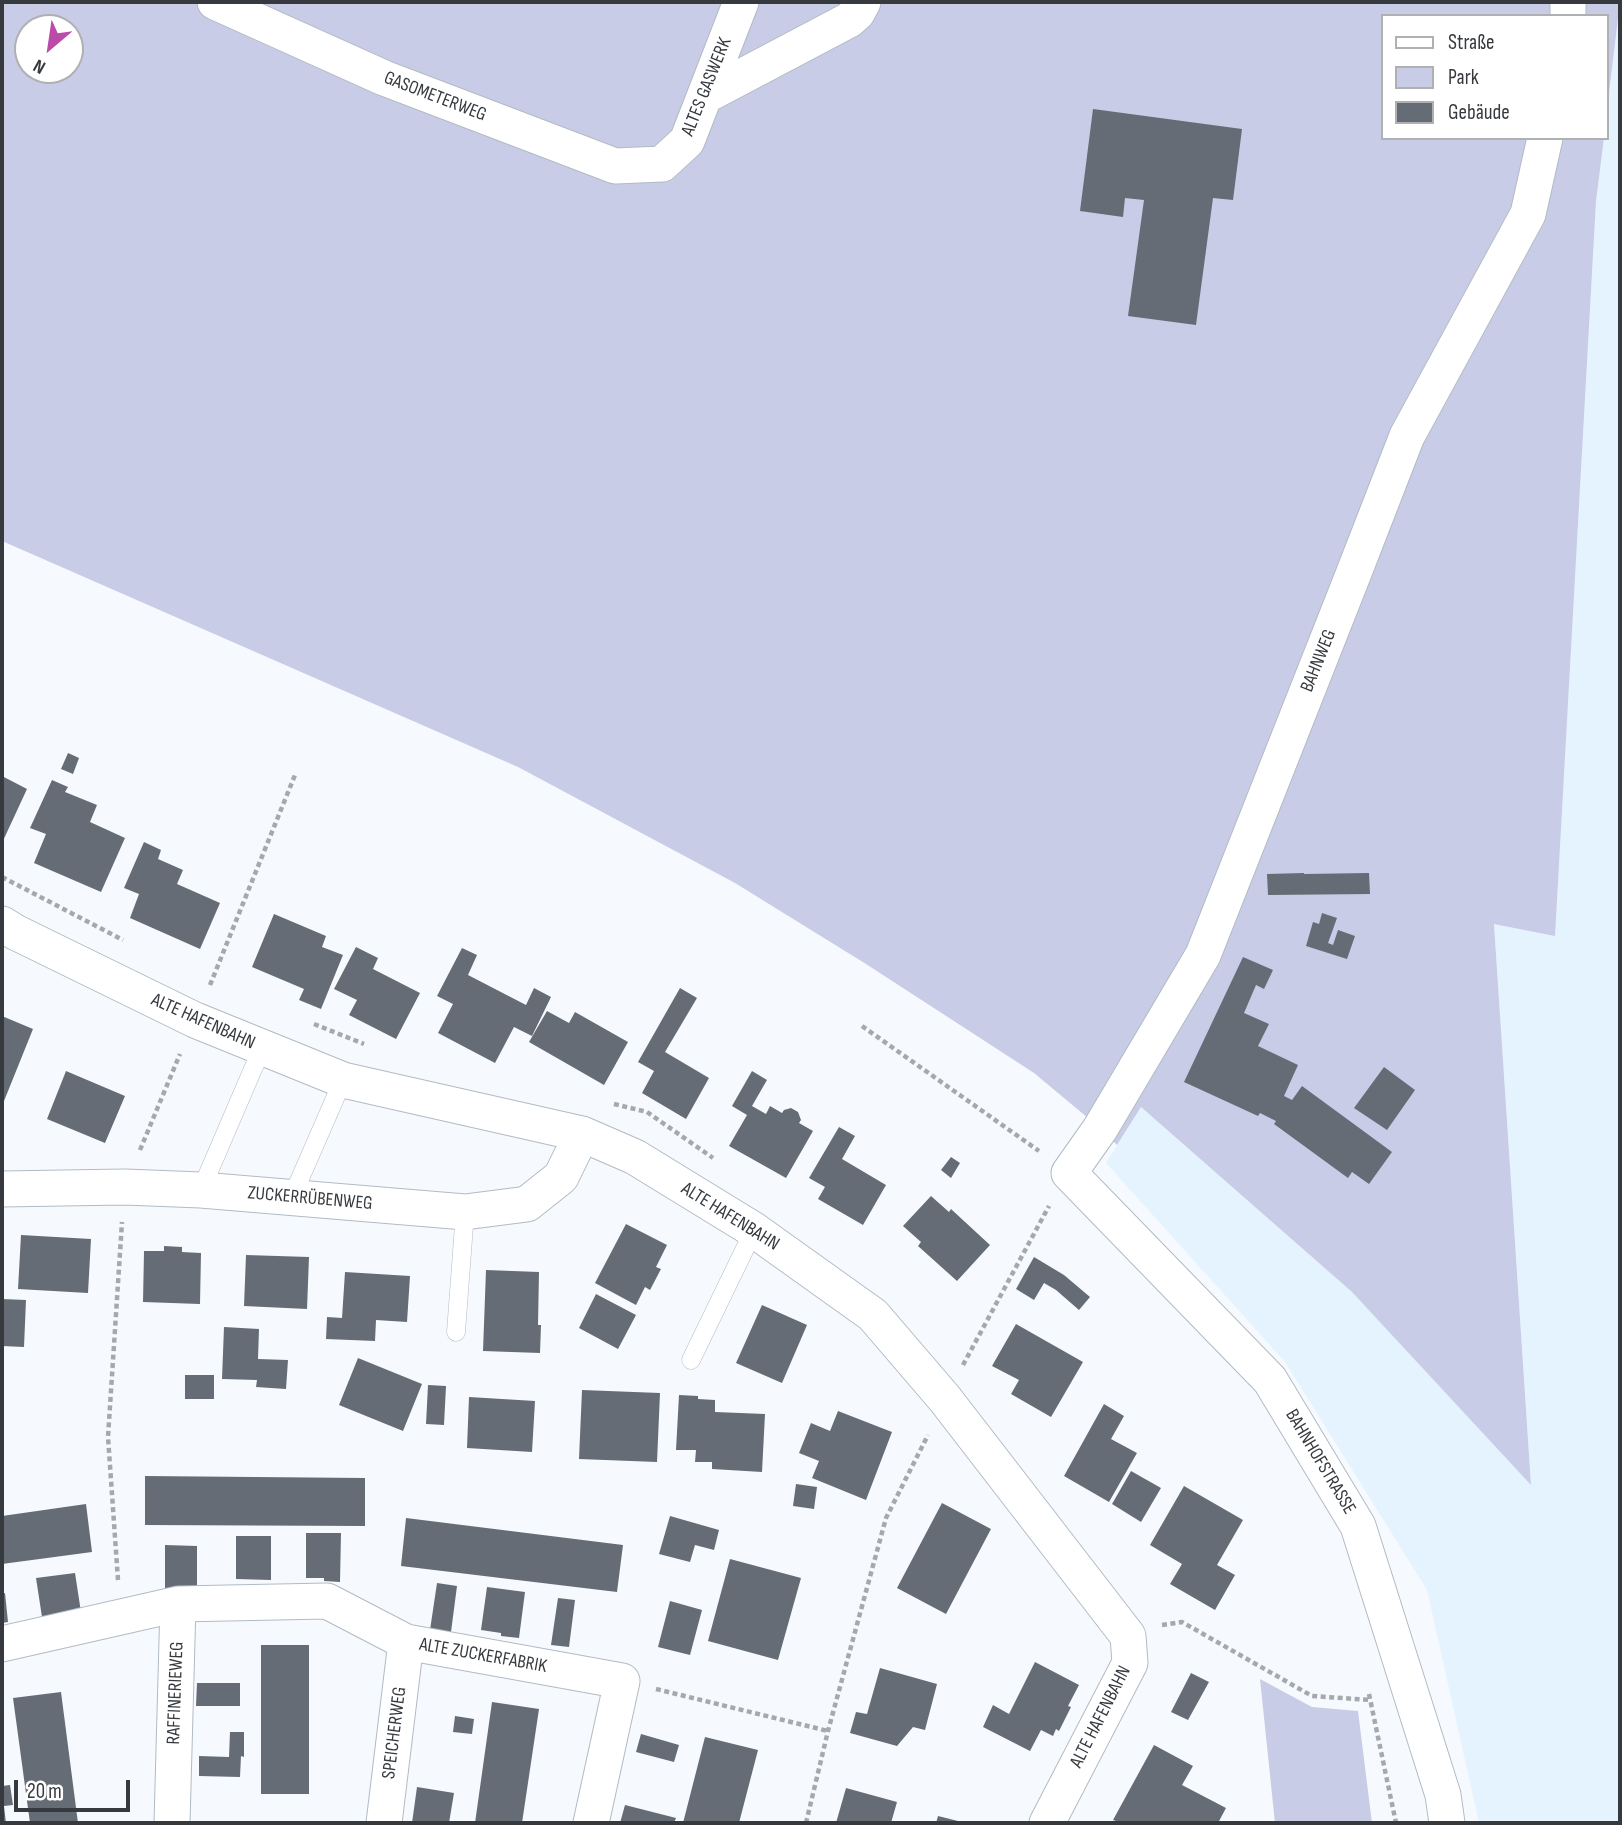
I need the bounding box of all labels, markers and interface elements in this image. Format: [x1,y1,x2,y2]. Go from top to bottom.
north arrow [14,14,84,84]
legend [1380,14,1608,140]
text: Straße [1448,30,1494,55]
street label: ALTES GASWERK [677,35,737,139]
text: N [30,54,50,79]
text: Park [1448,65,1479,90]
street label: GASOMETERWEG [381,67,489,127]
text: Gebäude [1448,100,1510,125]
street label: BAHNWEG [1296,626,1342,696]
street label: ALTE HAFENBAHN [148,989,258,1055]
street label: ALTE HAFENBAHN [677,1178,783,1256]
street label: ZUCKERRÜBENWEG [247,1182,373,1216]
street label: BAHNHOFSTRASSE [1280,1405,1360,1519]
street label: ALTE ZUCKERFABRIK [417,1634,549,1678]
street label: RAFFINERIEWEG [163,1641,189,1745]
street label: ALTE HAFENBAHN [1066,1662,1136,1772]
street label: SPEICHERWEG [378,1686,412,1780]
scale bar [18,1766,133,1810]
text: 20 m [27,1779,62,1804]

